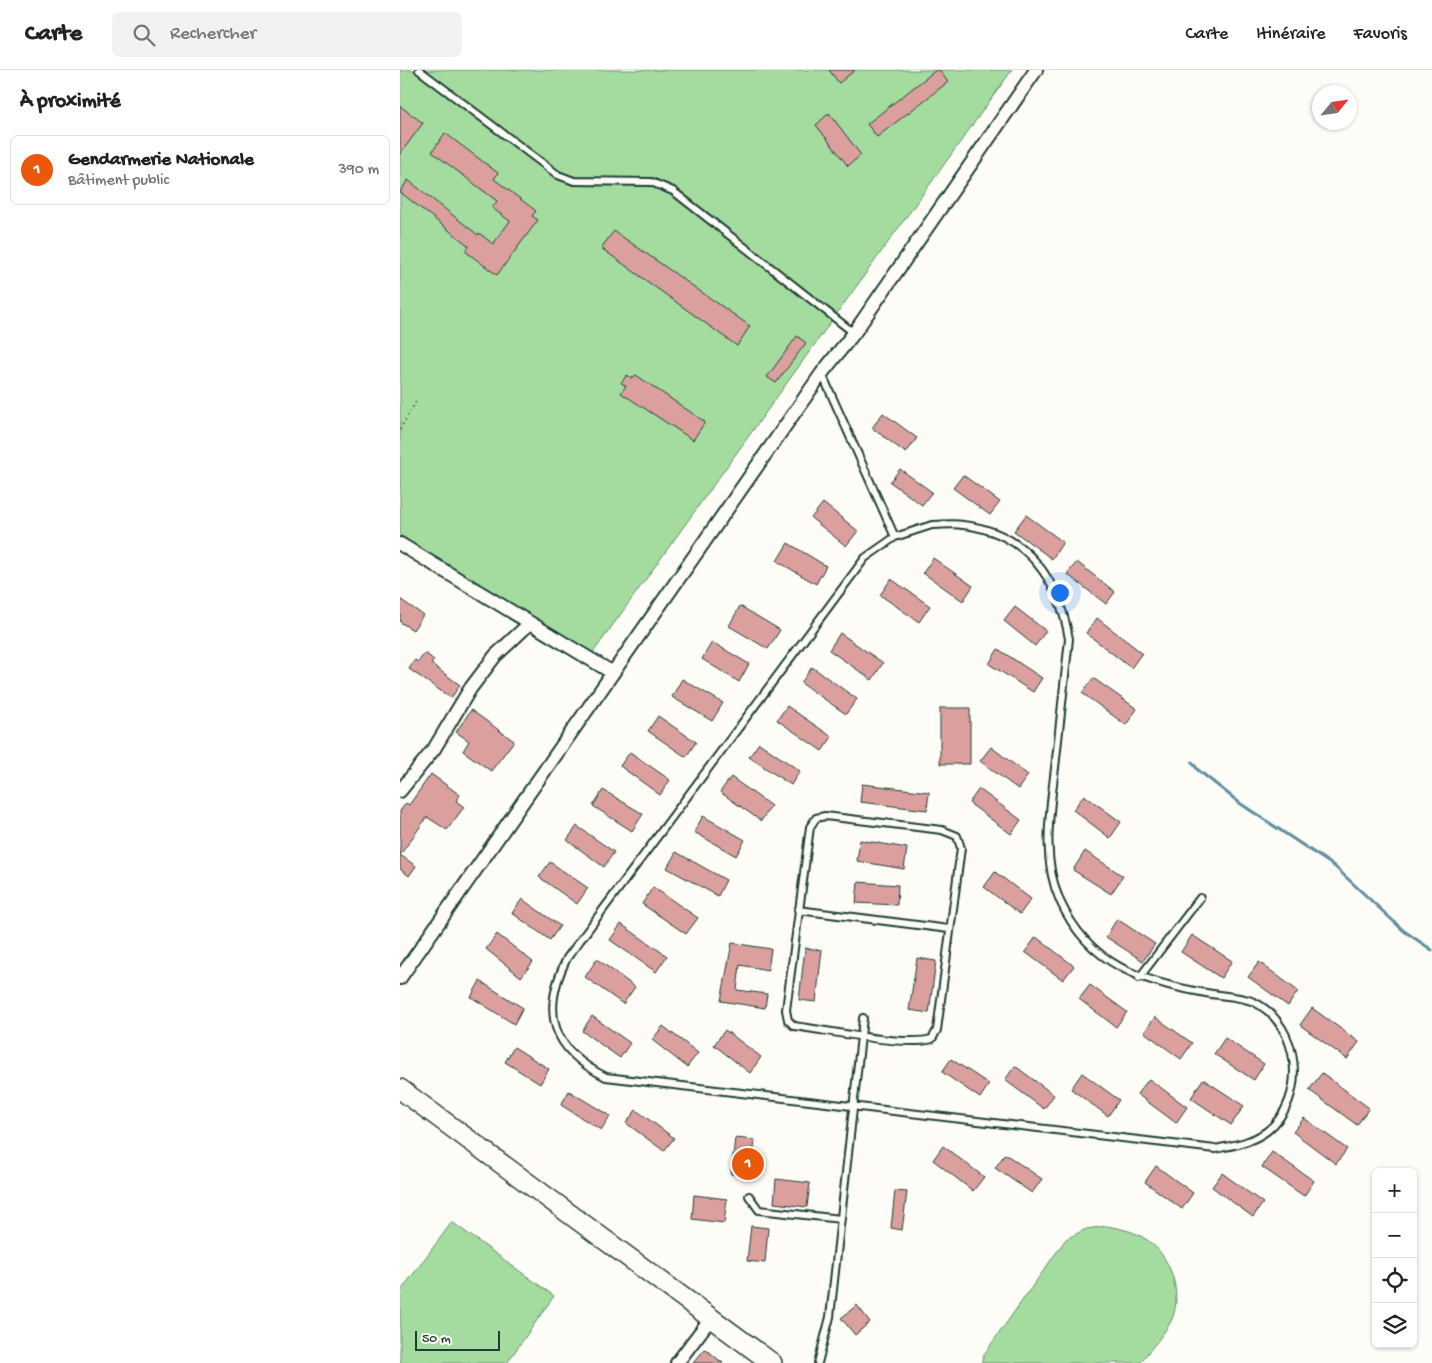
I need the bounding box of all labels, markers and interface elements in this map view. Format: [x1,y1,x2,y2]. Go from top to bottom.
search box [112,12,462,57]
text: Carte [25,20,82,49]
icon: search [130,21,158,49]
text: Rechercher [170,23,256,46]
text: Carte [1185,24,1228,45]
text: Itinéraire [1256,24,1326,45]
text: Favoris [1354,24,1407,45]
north arrow [1312,85,1357,130]
text: À proximité [20,90,121,115]
text: Gendarmerie Nationale [68,149,254,172]
text: 1 [34,161,40,180]
text: 390 m [338,161,379,180]
text: Bâtiment public [68,172,169,191]
your location [1047,580,1073,606]
pin: 1 [732,1145,764,1183]
map controls [1372,1168,1417,1348]
button: + [1372,1168,1417,1213]
button: − [1372,1213,1417,1258]
button: locate [1372,1258,1417,1303]
button: layers [1372,1303,1417,1348]
scale bar [415,1328,500,1351]
text: 50 m [422,1331,451,1348]

